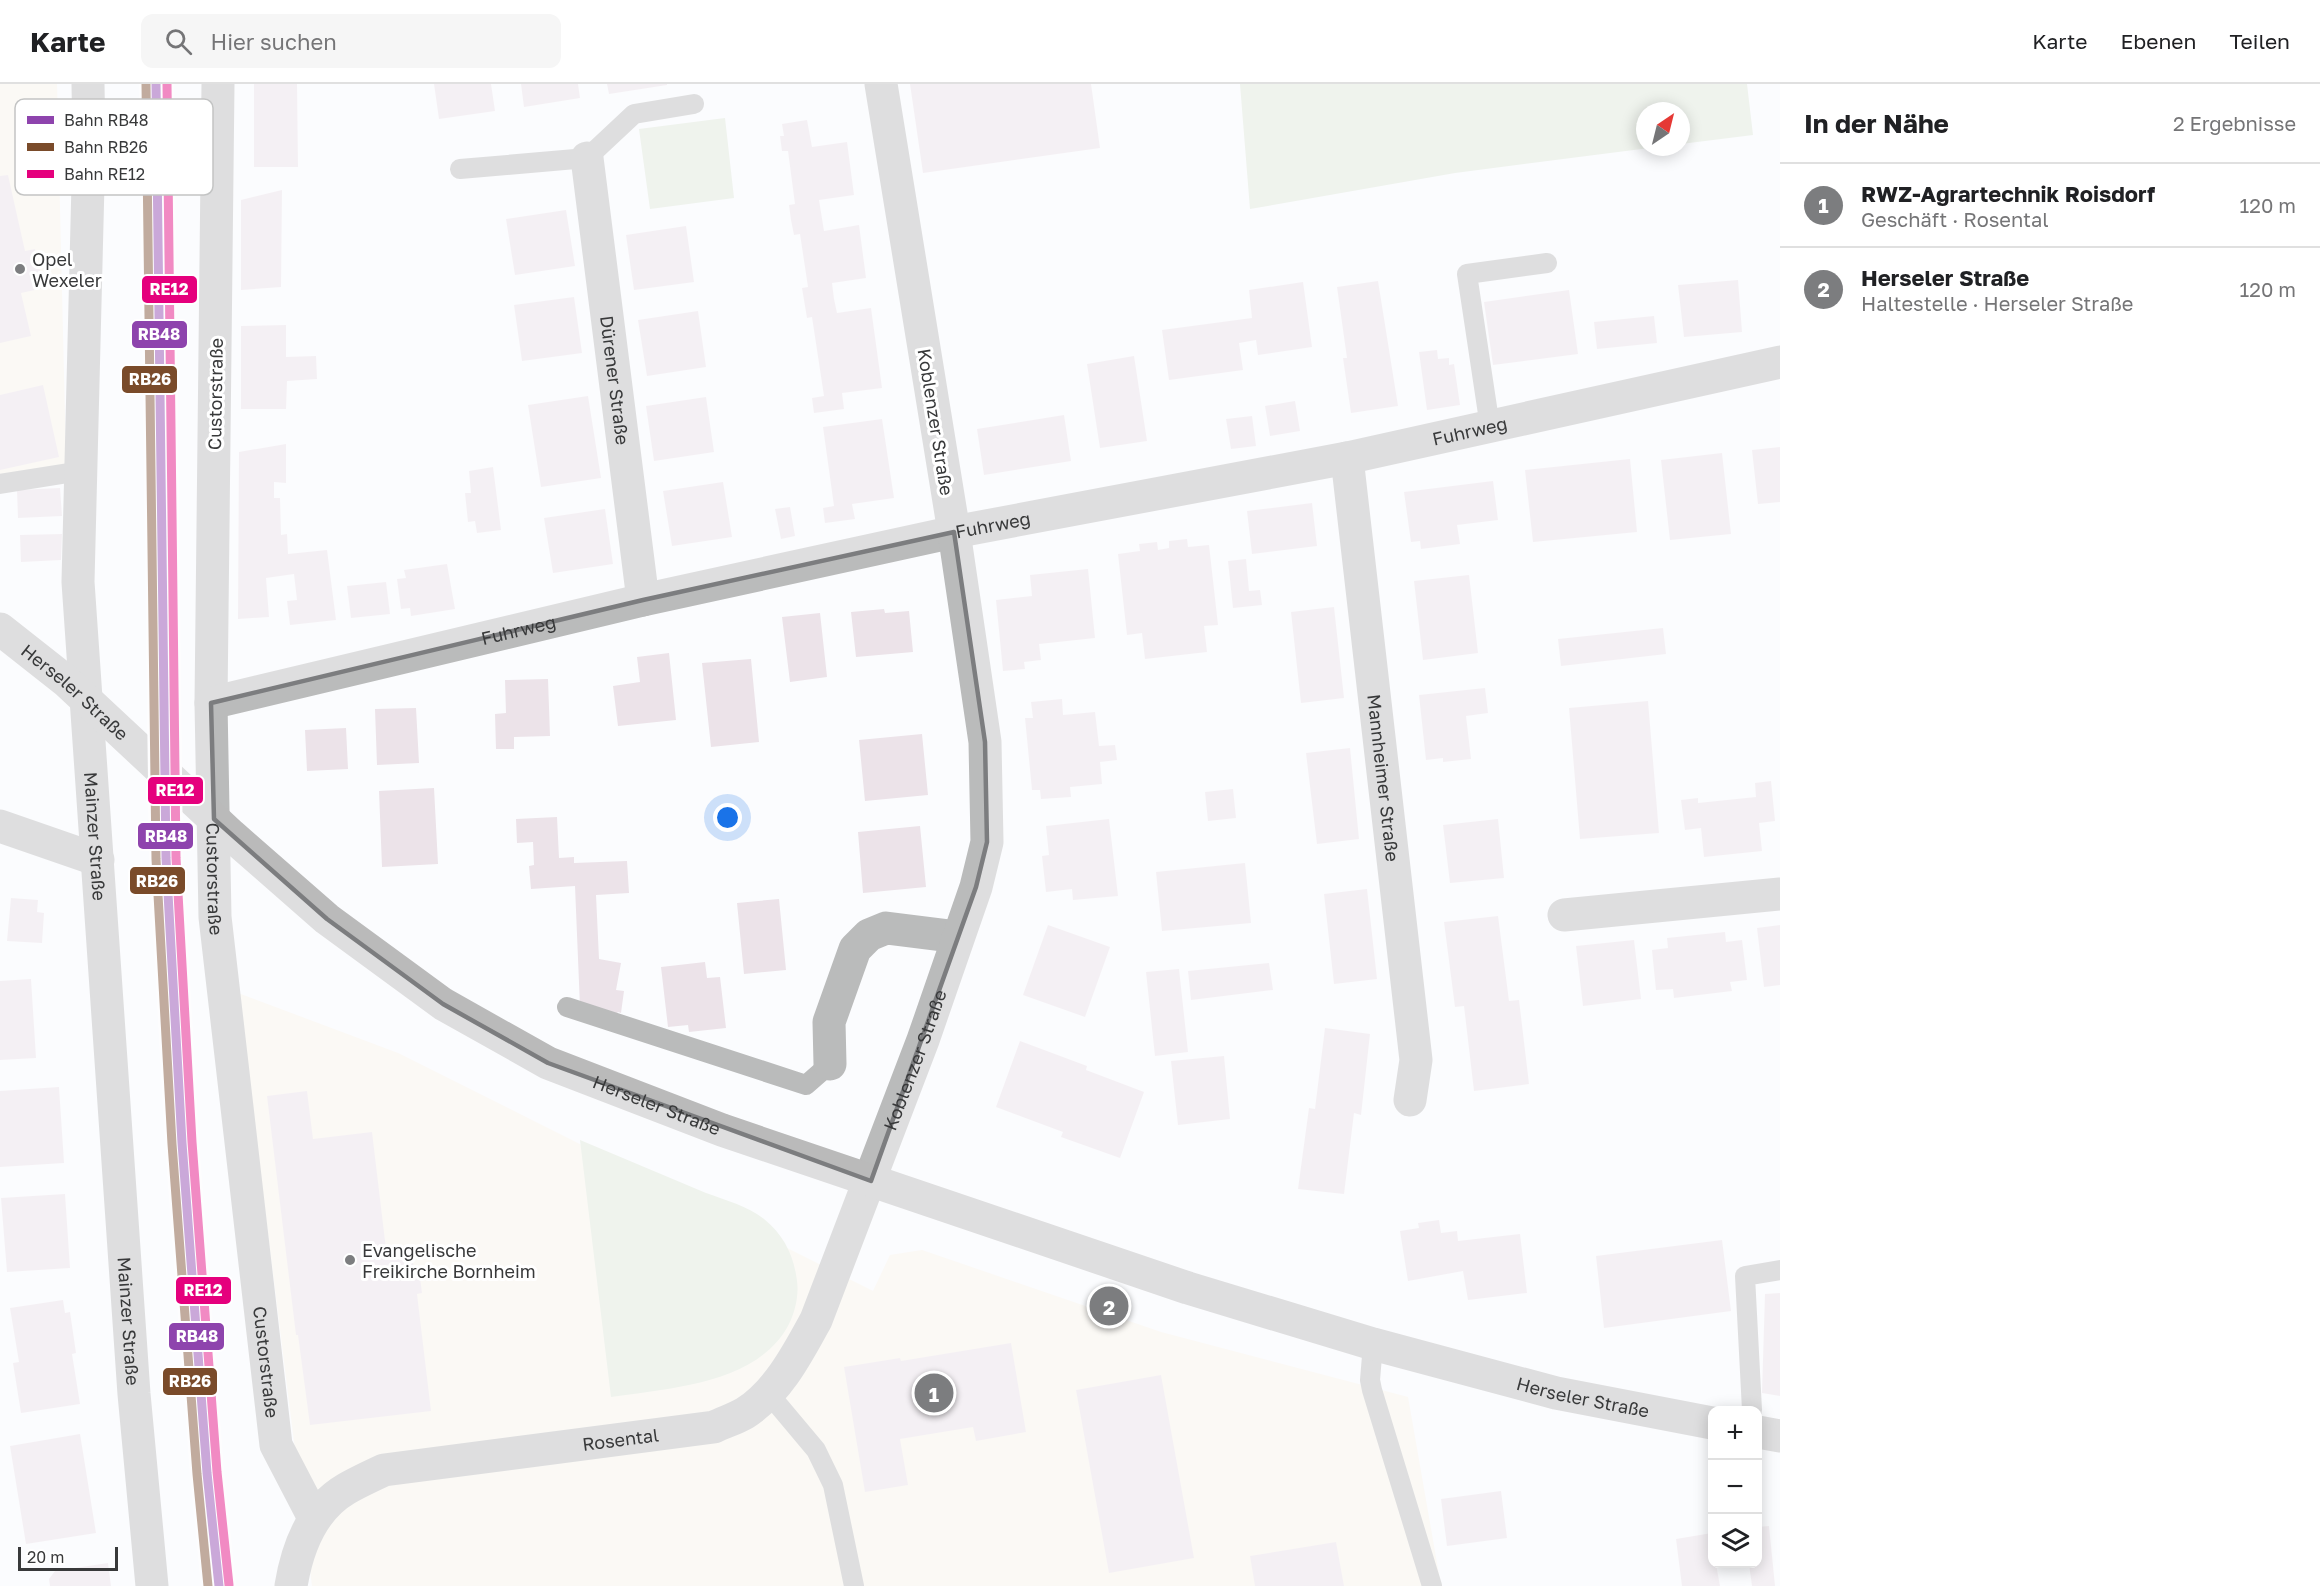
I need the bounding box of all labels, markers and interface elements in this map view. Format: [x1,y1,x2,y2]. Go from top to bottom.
search box [141,14,561,68]
text: Karte [30,25,105,58]
icon: search [162,25,195,58]
text: Hier suchen [210,28,337,55]
text: Karte [2032,28,2088,54]
text: Ebenen [2121,28,2196,54]
text: Teilen [2229,28,2290,54]
legend [15,99,213,195]
north arrow [1636,102,1690,156]
text: In der Nähe [1804,108,1949,139]
text: Bahn RB48 [64,110,149,130]
text: 2 Ergebnisse [2173,111,2296,135]
text: Bahn RB26 [64,137,148,157]
text: Bahn RE12 [64,164,145,184]
text: RWZ-Agrartechnik Roisdorf [1861,180,2155,207]
text: 1 [1818,193,1829,217]
text: 120 m [2240,193,2296,217]
text: Geschäft · Rosental [1861,207,2049,231]
place label: Opel Wexeler [32,248,102,291]
marker: Opel Wexeler [13,262,27,276]
text: Herseler Straße [1861,264,2029,291]
line badge: RE12 [141,275,198,304]
text: 2 [1817,277,1830,301]
text: 120 m [2240,277,2296,301]
text: RE12 [149,279,189,299]
text: Haltestelle · Herseler Straße [1861,291,2133,315]
street label: Dürener Straße [596,314,634,446]
line badge: RB48 [131,320,188,349]
text: RB48 [138,324,180,344]
street label: Custorstraße [203,338,227,450]
street label: Koblenzer Straße [914,347,958,497]
line badge: RB26 [121,365,178,394]
text: RB26 [129,369,171,389]
street label: Fuhrweg [1430,412,1509,450]
street label: Fuhrweg [953,507,1032,543]
street label: Fuhrweg [479,610,558,649]
street label: Herseler Straße [17,639,133,745]
street label: Mannheimer Straße [1363,693,1404,863]
street label: Mainzer Straße [80,771,111,901]
line badge: RE12 [147,776,204,805]
text: RE12 [155,780,195,800]
your location [713,803,742,832]
line badge: RB48 [137,822,194,850]
street label: Custorstraße [202,823,228,936]
text: RB48 [145,826,187,846]
line badge: RB26 [129,866,186,895]
text: RB26 [136,871,178,891]
street label: Koblenzer Straße [879,987,951,1133]
street label: Herseler Straße [590,1070,724,1139]
place label: Evangelische Freikirche Bornheim [362,1239,536,1282]
marker: Evangelische Freikirche Bornheim [343,1253,357,1267]
street label: Mainzer Straße [114,1256,144,1386]
line badge: RE12 [175,1276,232,1305]
text: RE12 [183,1280,223,1300]
pin: 2 [1090,1284,1128,1328]
street label: Custorstraße [249,1305,284,1419]
line badge: RB48 [168,1322,225,1351]
text: RB48 [176,1326,218,1346]
line badge: RB26 [162,1367,218,1396]
pin: 1 [914,1370,954,1416]
text: RB26 [169,1371,211,1391]
street label: Herseler Straße [1514,1372,1651,1422]
map controls [1708,1406,1762,1568]
button: + [1708,1406,1762,1460]
street label: Rosental [581,1423,660,1455]
button: − [1708,1460,1762,1514]
button: layers [1708,1514,1762,1568]
scale bar [18,1544,118,1572]
text: 20 m [27,1547,64,1567]

